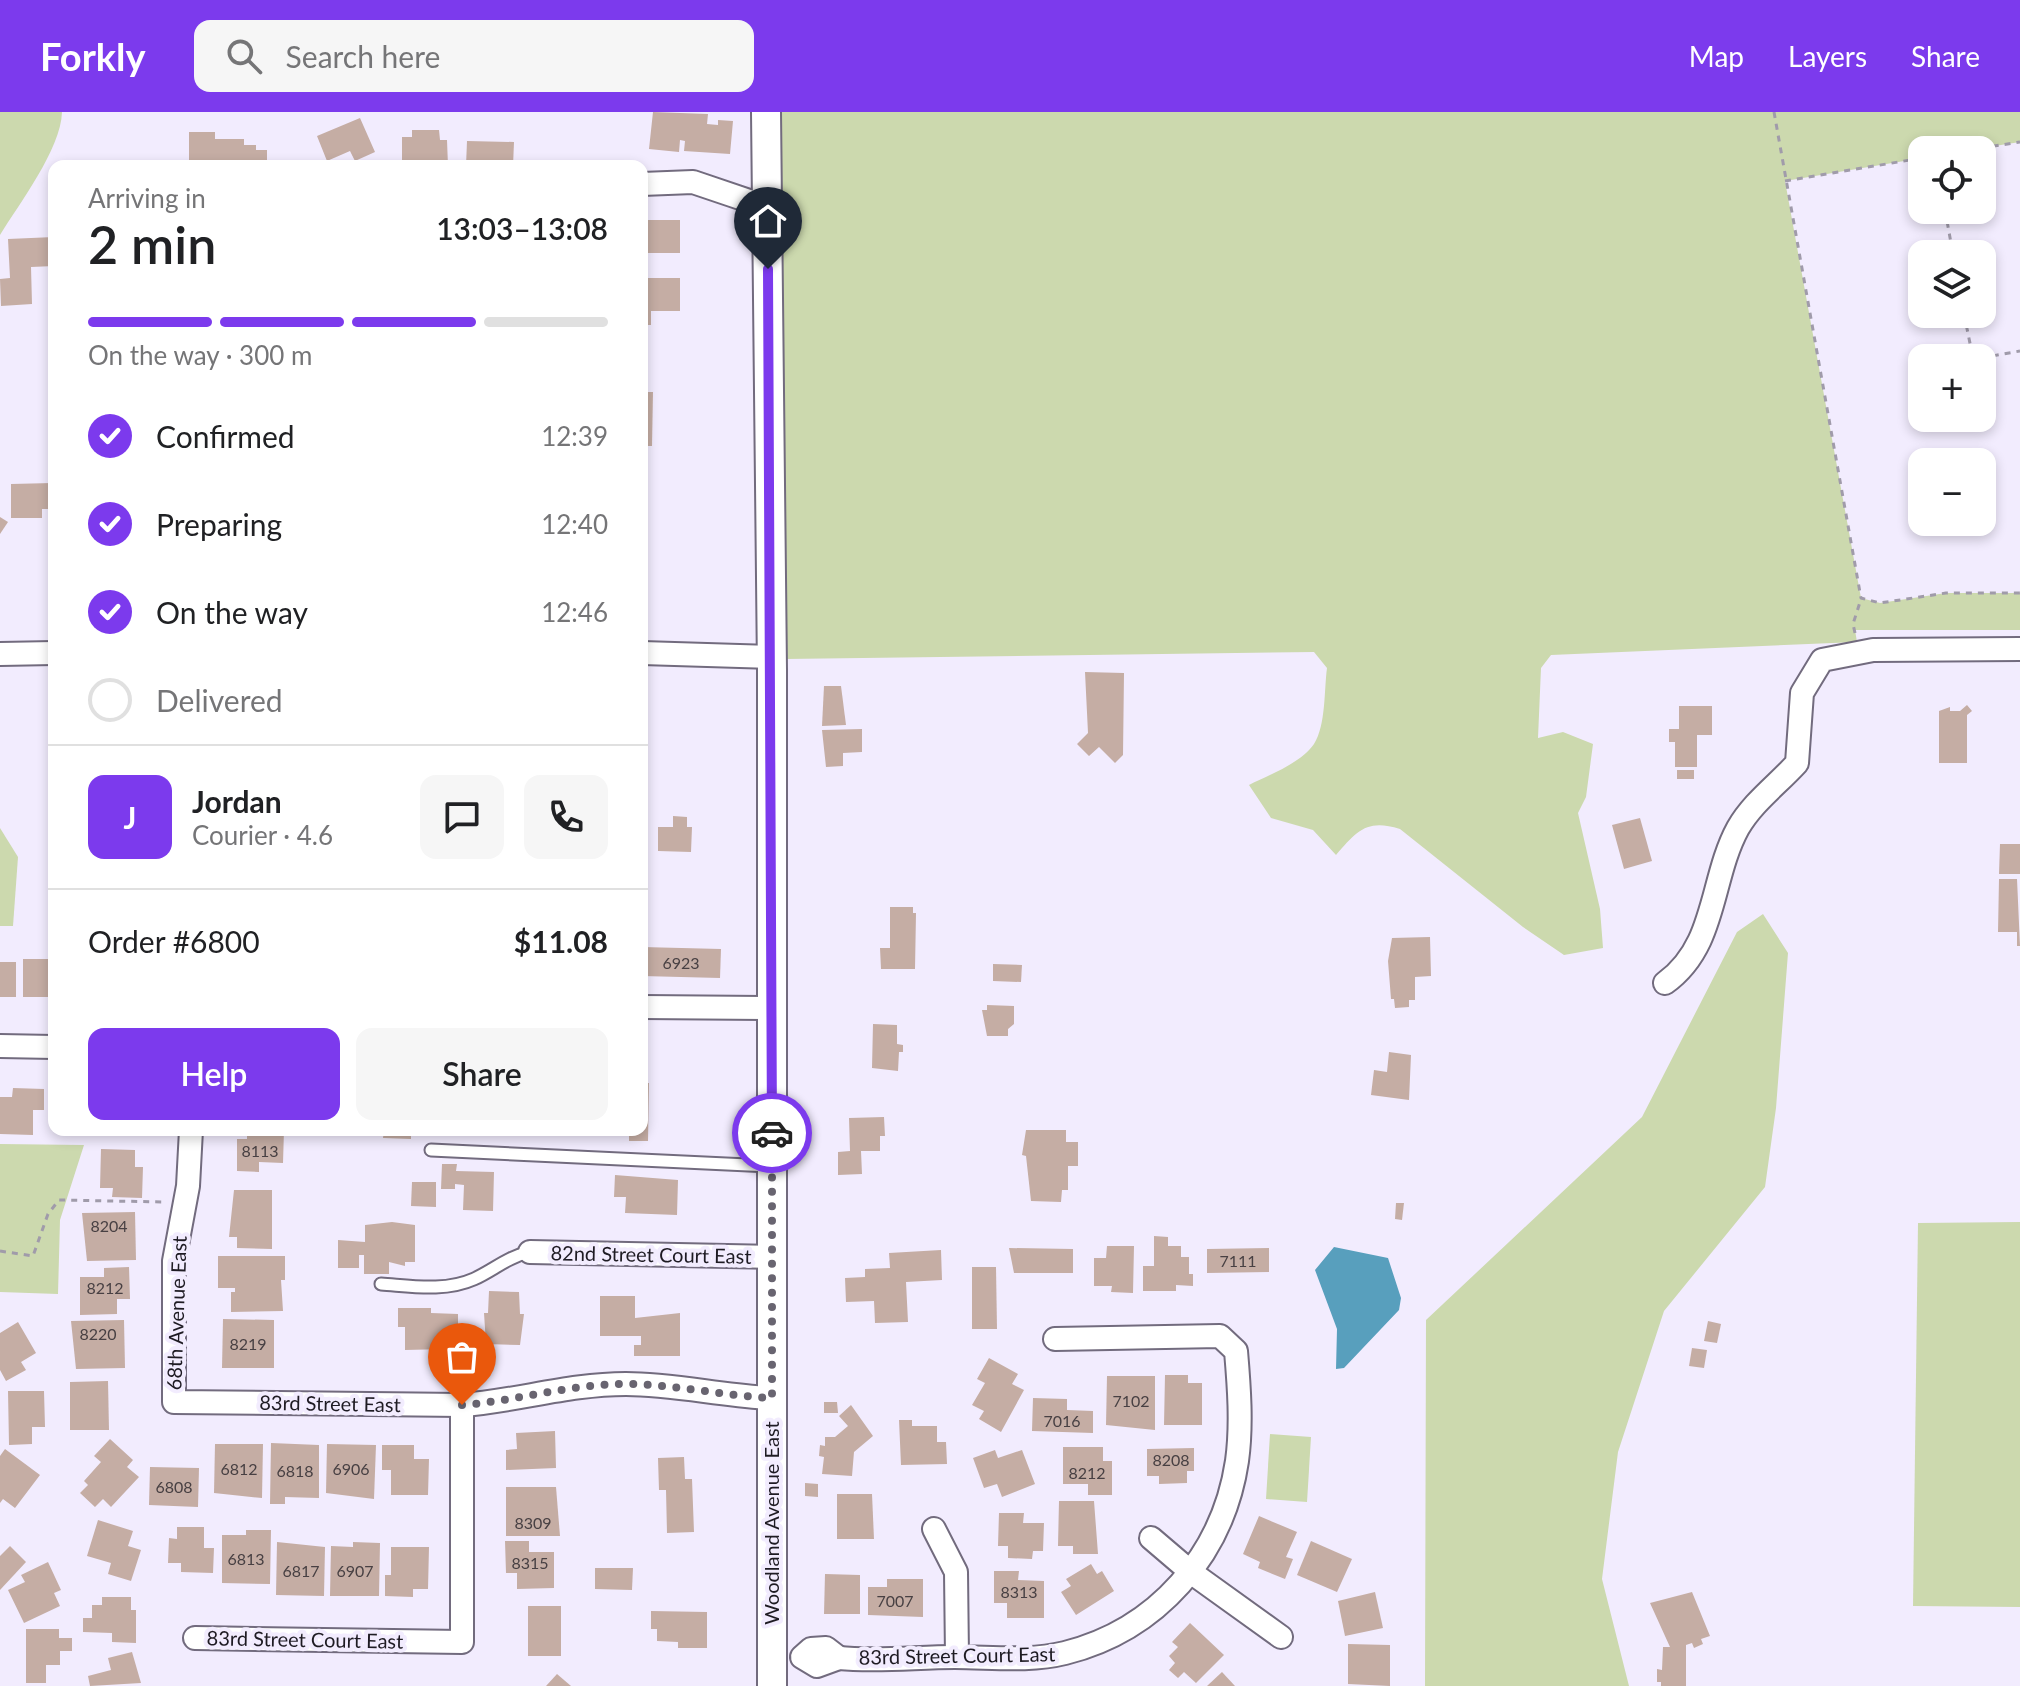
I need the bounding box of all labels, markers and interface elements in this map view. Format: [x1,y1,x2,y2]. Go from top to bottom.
search box [194,20,754,92]
text: Forkly [40,33,146,79]
icon: search [222,34,266,78]
text: Search here [286,38,440,74]
text: Map [1689,39,1744,73]
text: Layers [1788,39,1867,73]
text: Share [1911,39,1980,73]
map controls [1908,136,1996,536]
button: locate [1908,136,1996,224]
text: Arriving in [88,182,206,214]
pin [734,187,802,269]
icon: home [746,199,790,243]
text: 13:03–13:08 [436,210,608,246]
text: 2 min [88,213,216,275]
button: layers [1908,240,1996,328]
text: On the way · 300 m [88,339,312,371]
button: + [1908,344,1996,432]
icon: check [88,414,132,458]
text: Confirmed [156,418,295,454]
text: 12:39 [541,420,608,452]
button: − [1908,448,1996,536]
icon: check [88,502,132,546]
text: Preparing [156,506,282,542]
text: 12:40 [541,508,608,540]
icon: check [88,590,132,634]
text: On the way [156,594,308,630]
text: 12:46 [541,596,608,628]
text: Delivered [156,682,283,718]
button: chat [420,775,504,859]
button: phone [524,775,608,859]
text: Jordan [192,783,282,819]
text: J [124,799,136,835]
text: Courier · 4.6 [192,819,333,851]
text: Order #6800 [88,923,260,959]
text: $11.08 [514,923,608,959]
house number: 6923 [662,953,700,972]
button: Help [88,1028,340,1120]
button: Share [356,1028,608,1120]
courier [732,1093,812,1173]
icon: car [750,1111,794,1155]
house number: 8113 [241,1141,279,1160]
house number: 8204 [90,1216,128,1235]
street label: 68th Avenue East [161,1235,191,1391]
street label: 82nd Street Court East [550,1240,752,1268]
house number: 7111 [1219,1251,1257,1270]
house number: 8212 [86,1278,124,1297]
pin [428,1323,496,1405]
house number: 8220 [79,1324,117,1343]
house number: 8219 [229,1334,267,1353]
icon: bag [440,1335,484,1379]
street label: 83rd Street East [259,1390,401,1416]
house number: 7102 [1112,1391,1150,1410]
house number: 7016 [1043,1411,1081,1430]
street label: Woodland Avenue East [759,1421,783,1625]
house number: 8208 [1152,1450,1190,1469]
house number: 6812 [220,1459,258,1478]
house number: 6906 [332,1459,370,1478]
house number: 6818 [276,1461,314,1480]
house number: 8212 [1068,1463,1106,1482]
house number: 6808 [155,1477,193,1496]
house number: 8309 [514,1513,552,1532]
house number: 6813 [227,1549,265,1568]
house number: 8315 [511,1553,549,1572]
house number: 6817 [282,1561,320,1580]
house number: 6907 [336,1561,374,1580]
house number: 8313 [1000,1582,1038,1601]
house number: 7007 [876,1591,914,1610]
street label: 83rd Street Court East [207,1625,404,1653]
street label: 83rd Street Court East [858,1641,1055,1669]

